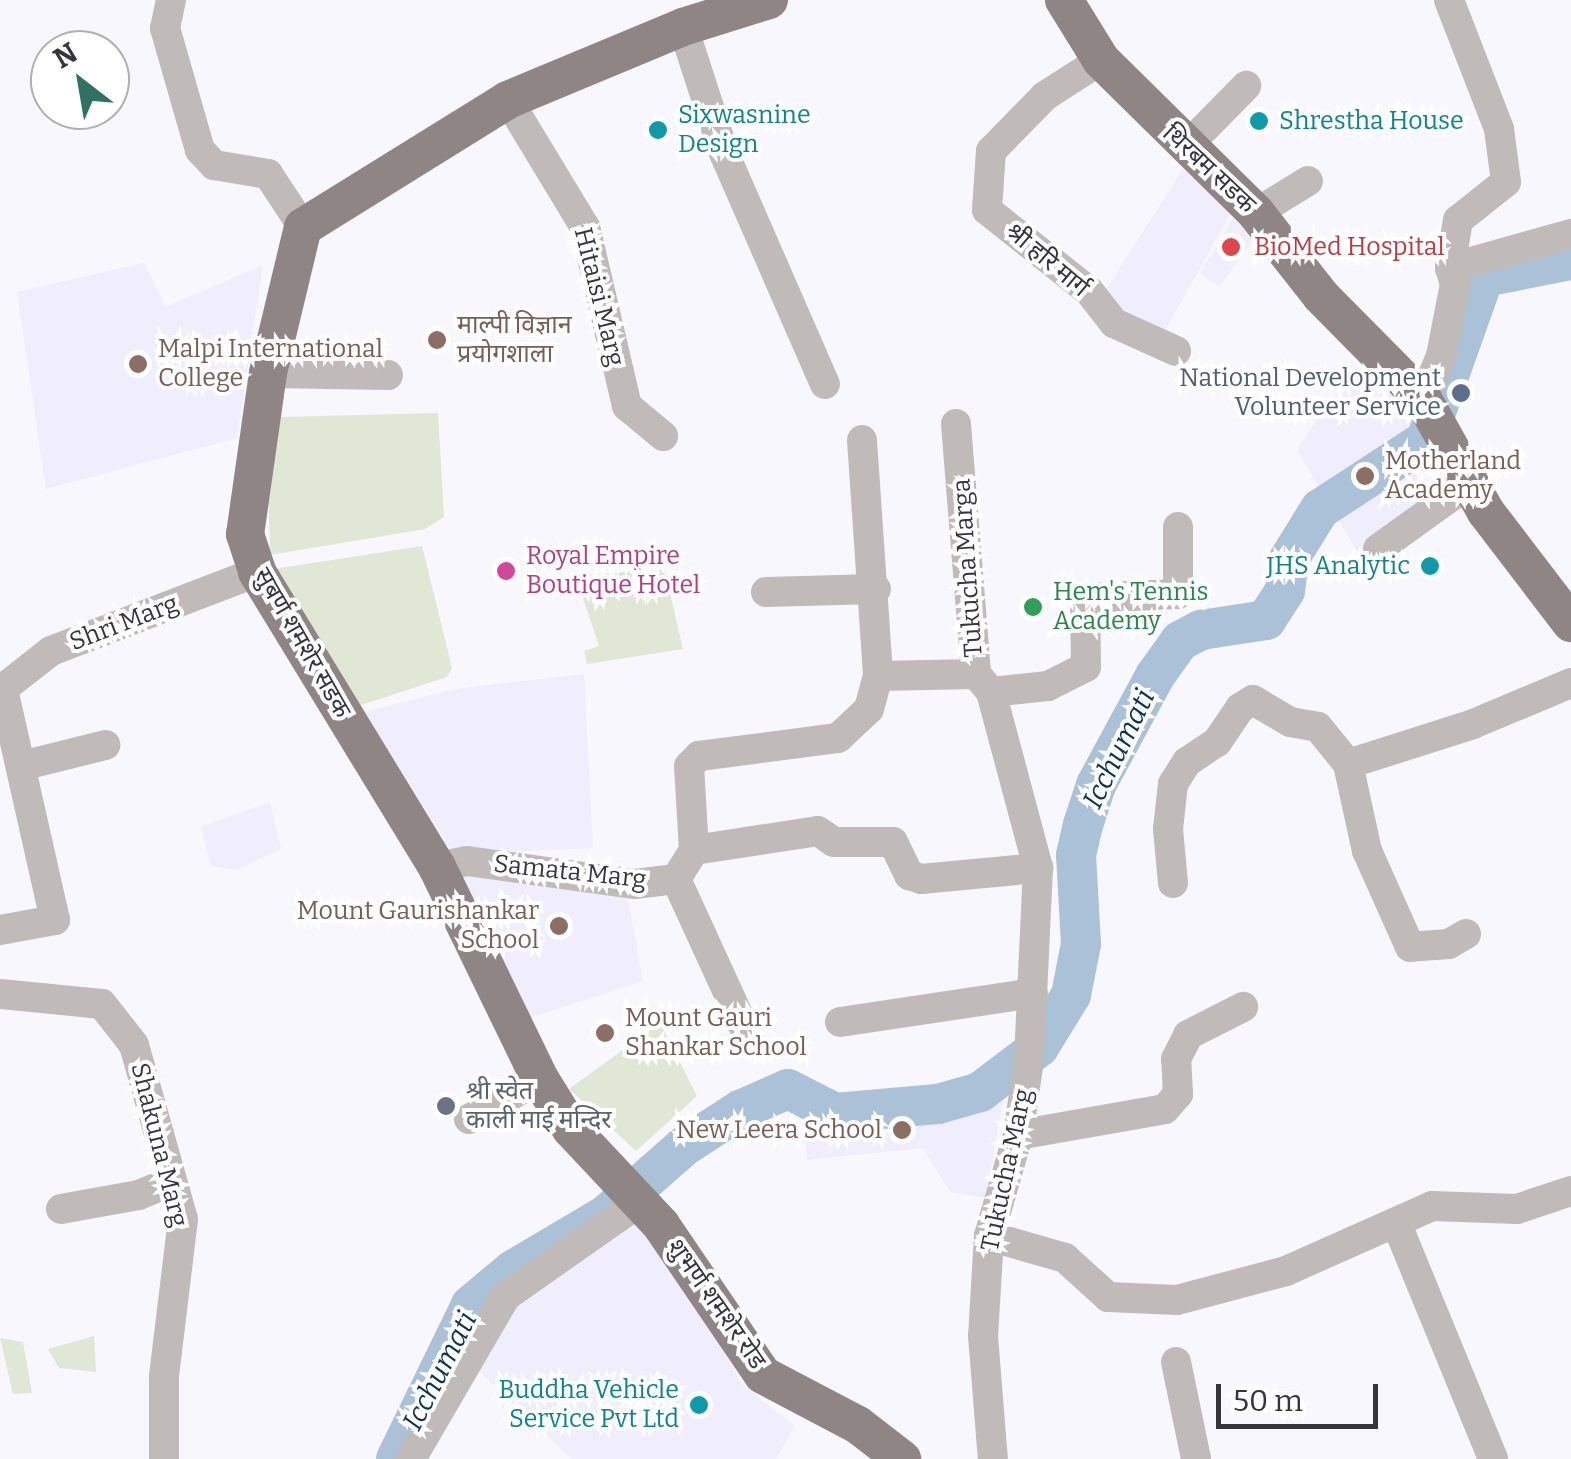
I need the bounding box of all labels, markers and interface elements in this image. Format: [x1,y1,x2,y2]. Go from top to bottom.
north arrow [30,30,130,130]
text: N [48,36,83,75]
place label: Sixwasnine Design [678,101,811,160]
place label: Shrestha House [1279,106,1464,136]
marker: Shrestha House [1248,110,1270,132]
street label: थिरबम सडक [1156,118,1262,220]
marker: Sixwasnine Design [647,119,669,141]
street label: श्री हरि मार्ग [999,216,1095,304]
street label: Hitaisi Marg [567,225,631,369]
place label: BioMed Hospital [1254,232,1445,262]
marker: BioMed Hospital [1218,234,1244,260]
place label: माल्पी विज्ञान प्रयोगशाला [457,311,572,370]
marker: माल्पी विज्ञान प्रयोगशाला [426,329,448,351]
place label: Malpi International College [158,335,383,394]
marker: Malpi International College [127,353,149,375]
place label: National Development Volunteer Service [1179,364,1441,423]
marker: National Development Volunteer Service [1450,382,1472,404]
place label: Motherland Academy [1385,447,1521,506]
marker: Motherland Academy [1354,465,1376,487]
street label: Tukucha Marga [947,478,989,658]
place label: Royal Empire Boutique Hotel [526,542,700,601]
place label: JHS Analytic [1266,551,1410,581]
marker: JHS Analytic [1419,555,1441,577]
marker: Royal Empire Boutique Hotel [495,560,517,582]
street label: सुबर्ण शमशेर सडक [247,563,357,723]
place label: Hem's Tennis Academy [1053,578,1208,637]
street label: Shri Marg [66,589,182,657]
marker: Hem's Tennis Academy [1022,596,1044,618]
water label: Icchumati [1076,684,1162,814]
street label: Samata Marg [492,849,648,895]
place label: Mount Gaurishankar School [297,897,539,956]
marker: Mount Gaurishankar School [548,915,570,937]
place label: Mount Gauri Shankar School [625,1004,807,1063]
marker: Mount Gauri Shankar School [594,1022,616,1044]
street label: Shakuna Marg [124,1060,194,1230]
place label: श्री स्वेत काली माई मन्दिर [466,1077,611,1136]
street label: Tukucha Marg [975,1086,1039,1254]
marker: श्री स्वेत काली माई मन्दिर [435,1095,457,1117]
place label: New Leera School [676,1115,882,1145]
marker: New Leera School [891,1119,913,1141]
street label: शुभर्ण शमशेर रोड [660,1233,772,1375]
water label: Icchumati [396,1306,484,1436]
scale bar [1221,1364,1384,1426]
place label: Buddha Vehicle Service Pvt Ltd [499,1376,679,1435]
text: 50 m [1233,1383,1303,1419]
marker: Buddha Vehicle Service Pvt Ltd [688,1394,710,1416]

